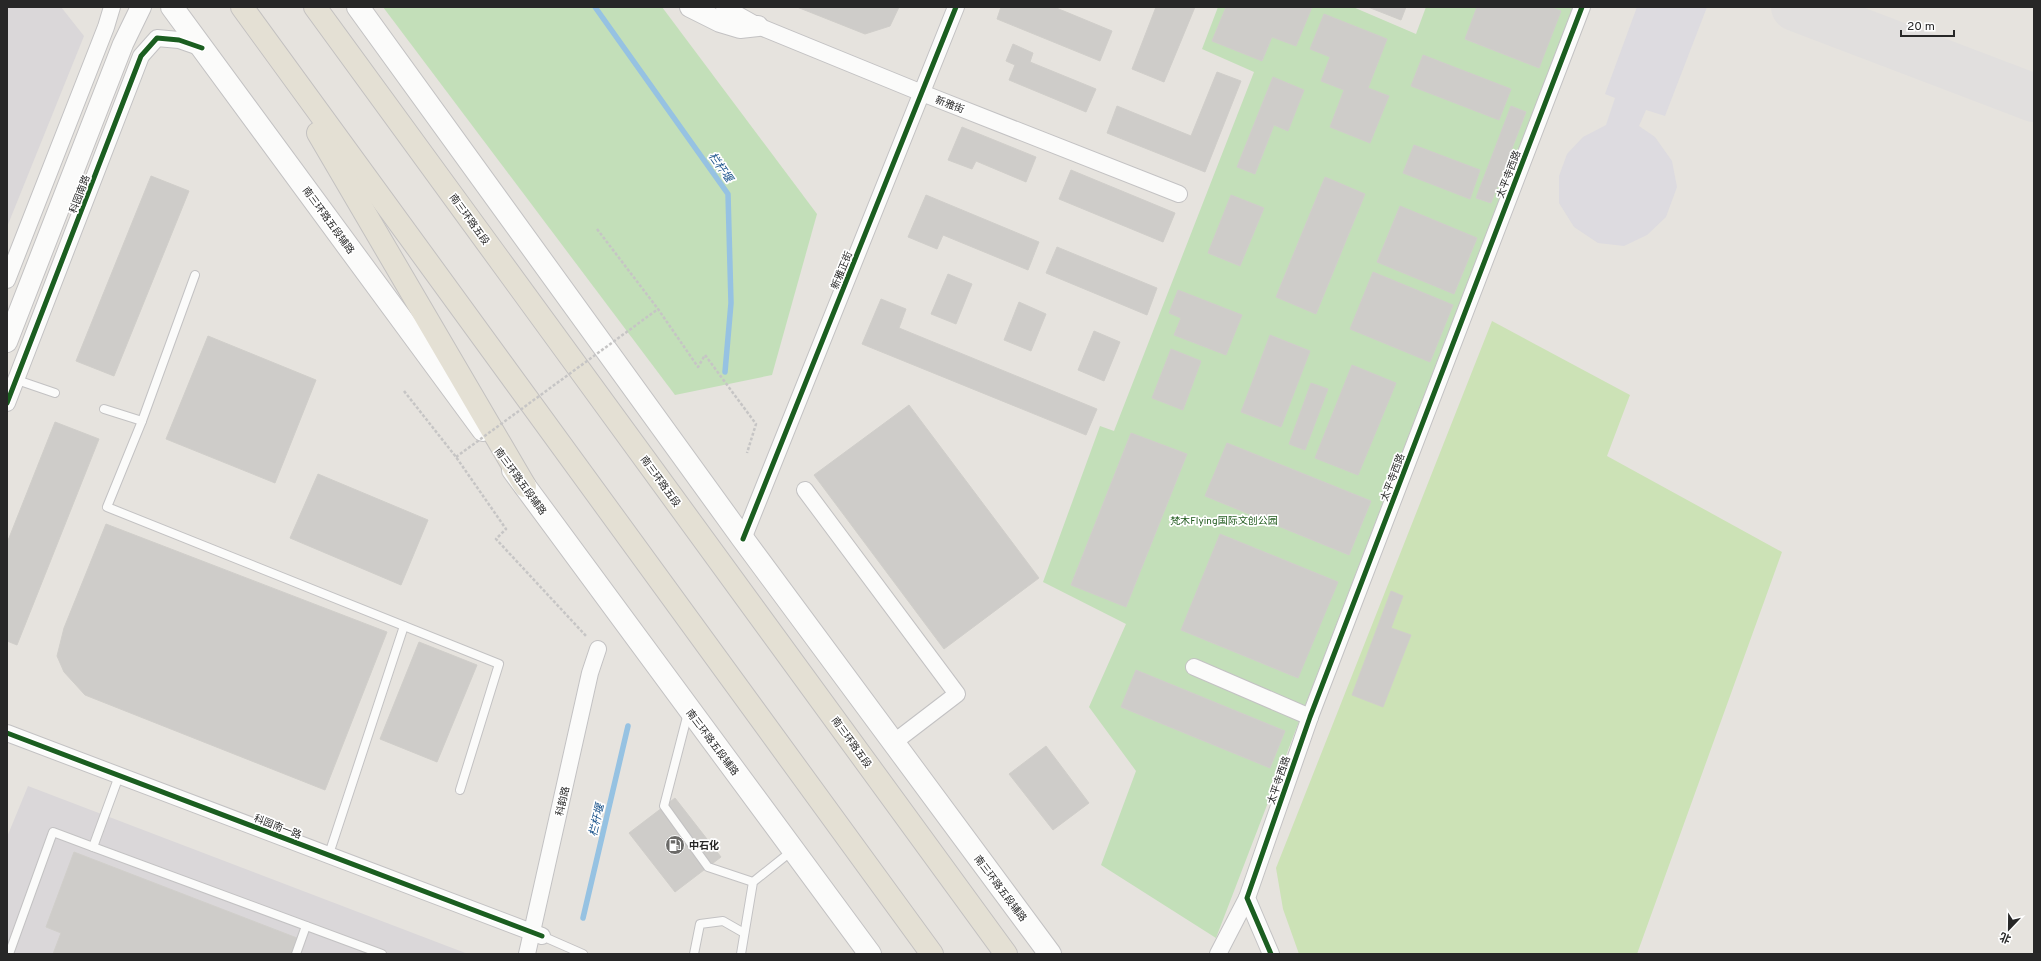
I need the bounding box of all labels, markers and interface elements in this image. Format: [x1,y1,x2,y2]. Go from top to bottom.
scale bar [1901,12,1954,38]
text: 20 m [1907,19,1935,35]
street label: 新雅街 [933,94,966,117]
street label: 太平寺西路 [1494,149,1524,200]
water label: 栏杆堰 [705,150,737,187]
street label: 科园南路 [67,174,94,216]
street label: 南三环路五段辅路 [299,185,357,257]
street label: 南三环路五段 [446,192,492,248]
street label: 新雅正街 [829,250,856,292]
street label: 南三环路五段辅路 [491,446,549,518]
street label: 太平寺西路 [1378,452,1408,503]
street label: 南三环路五段 [637,454,683,510]
park label: 梵木Flying国际文创公园 [1170,515,1278,528]
street label: 南三环路五段辅路 [683,707,741,779]
street label: 南三环路五段 [828,715,874,771]
street label: 太平寺西路 [1265,755,1294,806]
street label: 科韵路 [554,785,573,817]
water label: 栏杆堰 [586,801,608,838]
street label: 科园南一路 [252,812,303,842]
fuel station icon: 中石化 [664,834,686,856]
place label: 中石化 [689,839,719,853]
street label: 南三环路五段辅路 [971,853,1029,925]
north arrow [1989,909,2029,949]
text: 北 [1998,929,2013,946]

